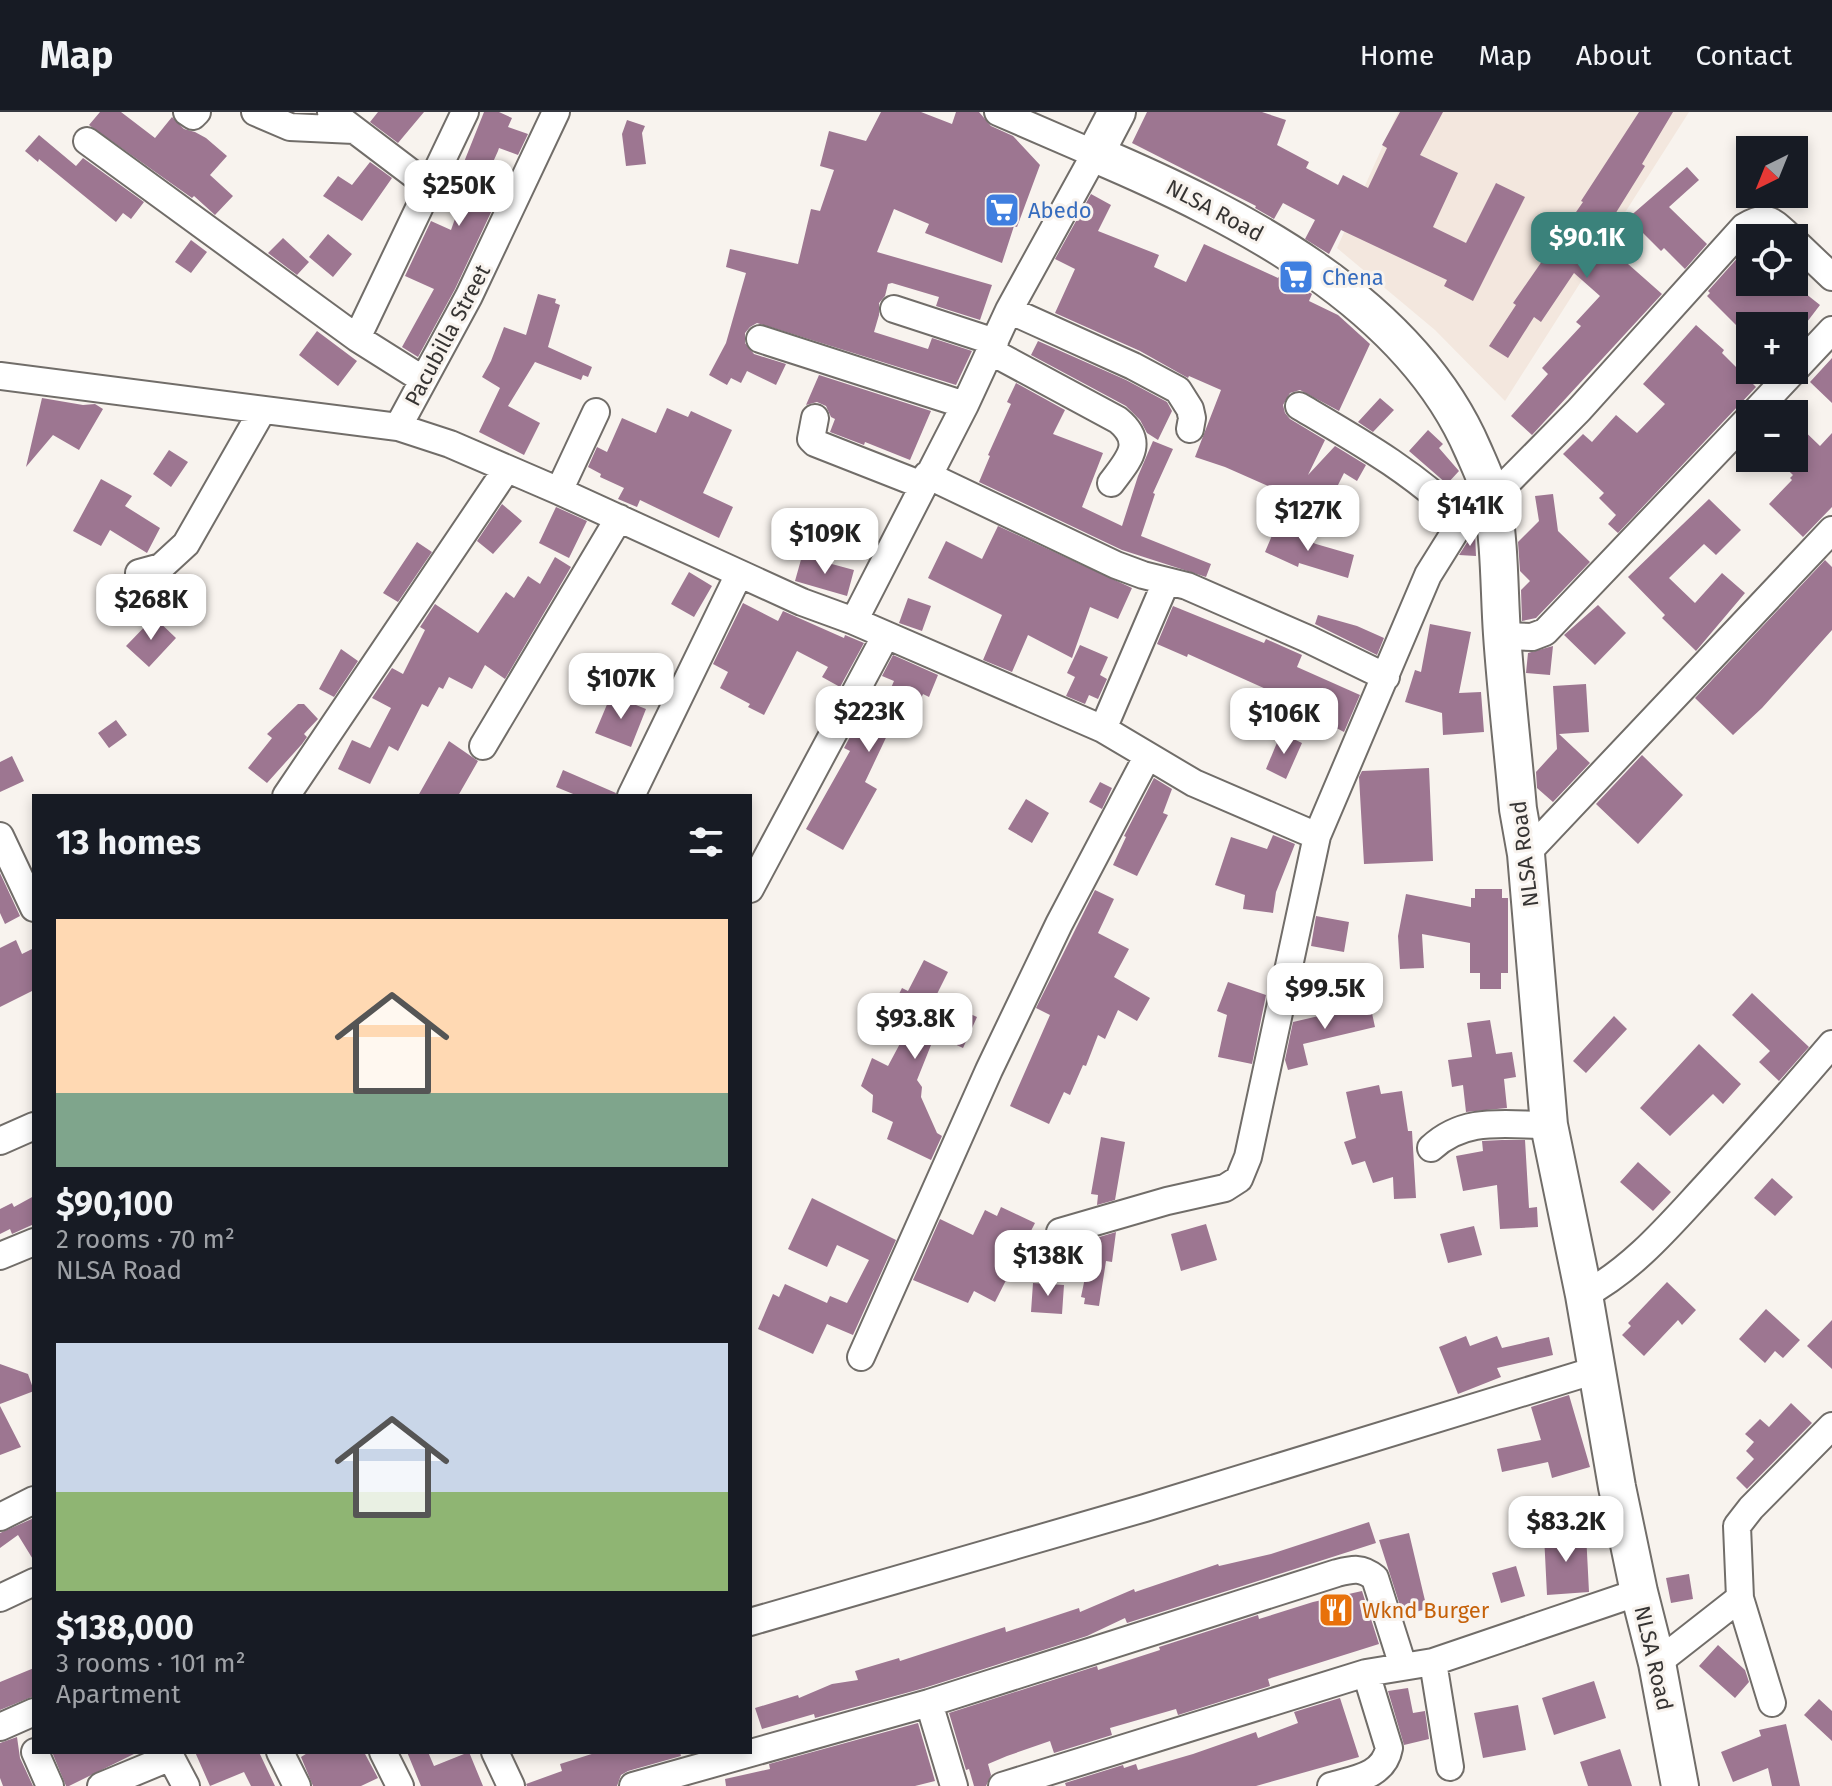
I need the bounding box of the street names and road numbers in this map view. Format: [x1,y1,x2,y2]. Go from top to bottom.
street label: NLSA Road [1161,173,1268,247]
street label: Pacubilla Street [399,260,496,411]
street label: NLSA Road [1505,799,1544,909]
street label: NLSA Road [1628,1603,1679,1713]

